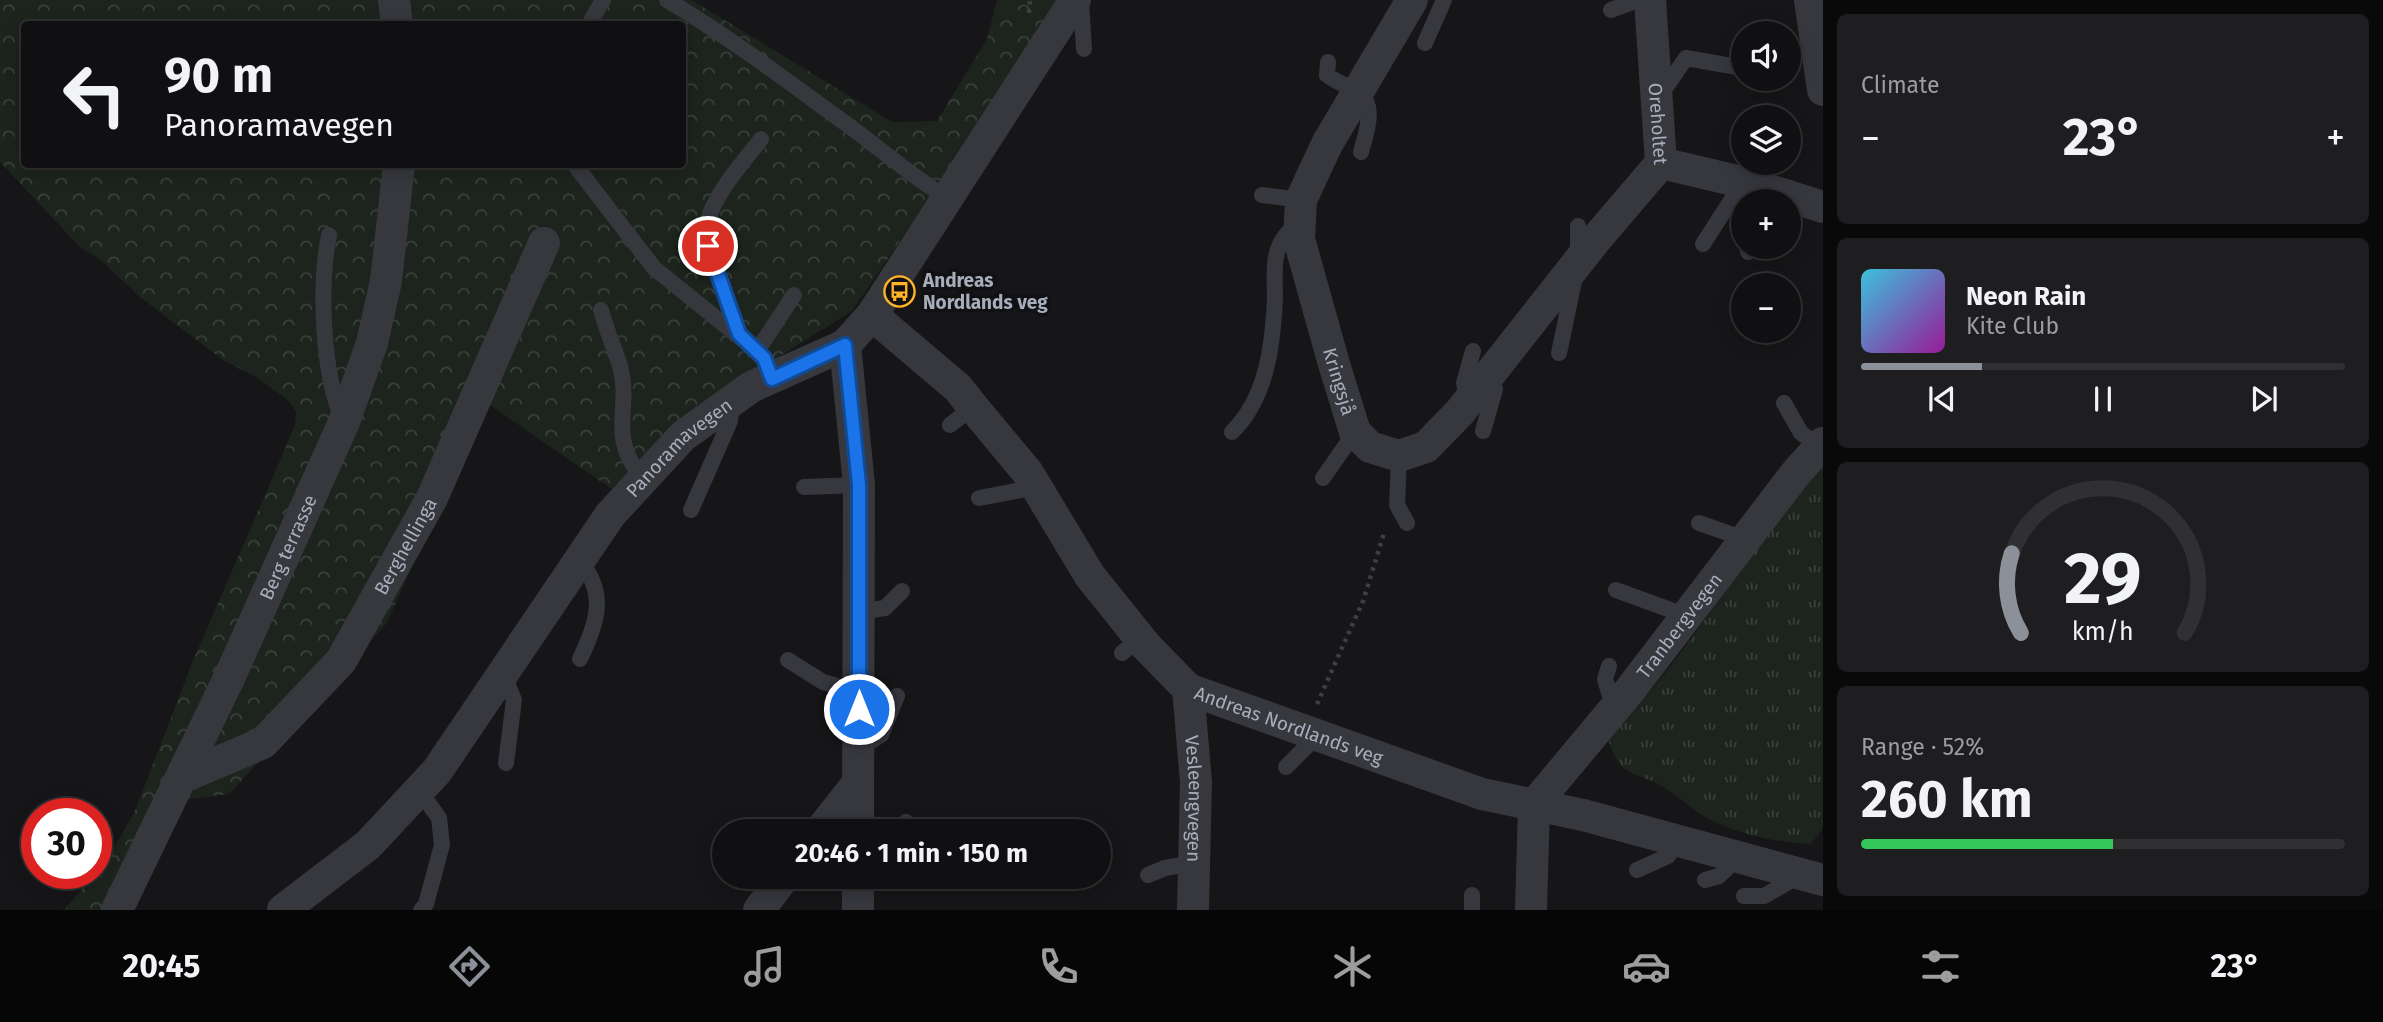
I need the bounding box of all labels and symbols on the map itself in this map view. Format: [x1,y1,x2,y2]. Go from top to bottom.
street label: Oreholtet [1644,82,1672,166]
pin [678,216,738,276]
place label: Andreas Nordlands veg [922,269,1048,314]
bus stop icon: Andreas Nordlands veg [883,274,917,308]
street label: Kringsjå [1318,345,1360,418]
street label: Panoramavegen [621,393,737,502]
street label: Berg terrasse [255,491,322,604]
street label: Berghellinga [369,494,442,599]
street label: Tranbergvegen [1632,569,1727,683]
position arrow [822,672,896,746]
street label: Andreas Nordlands veg [1191,681,1386,770]
street label: Vesleengvegen [1180,734,1207,863]
speed limit sign: 30 [21,798,112,889]

